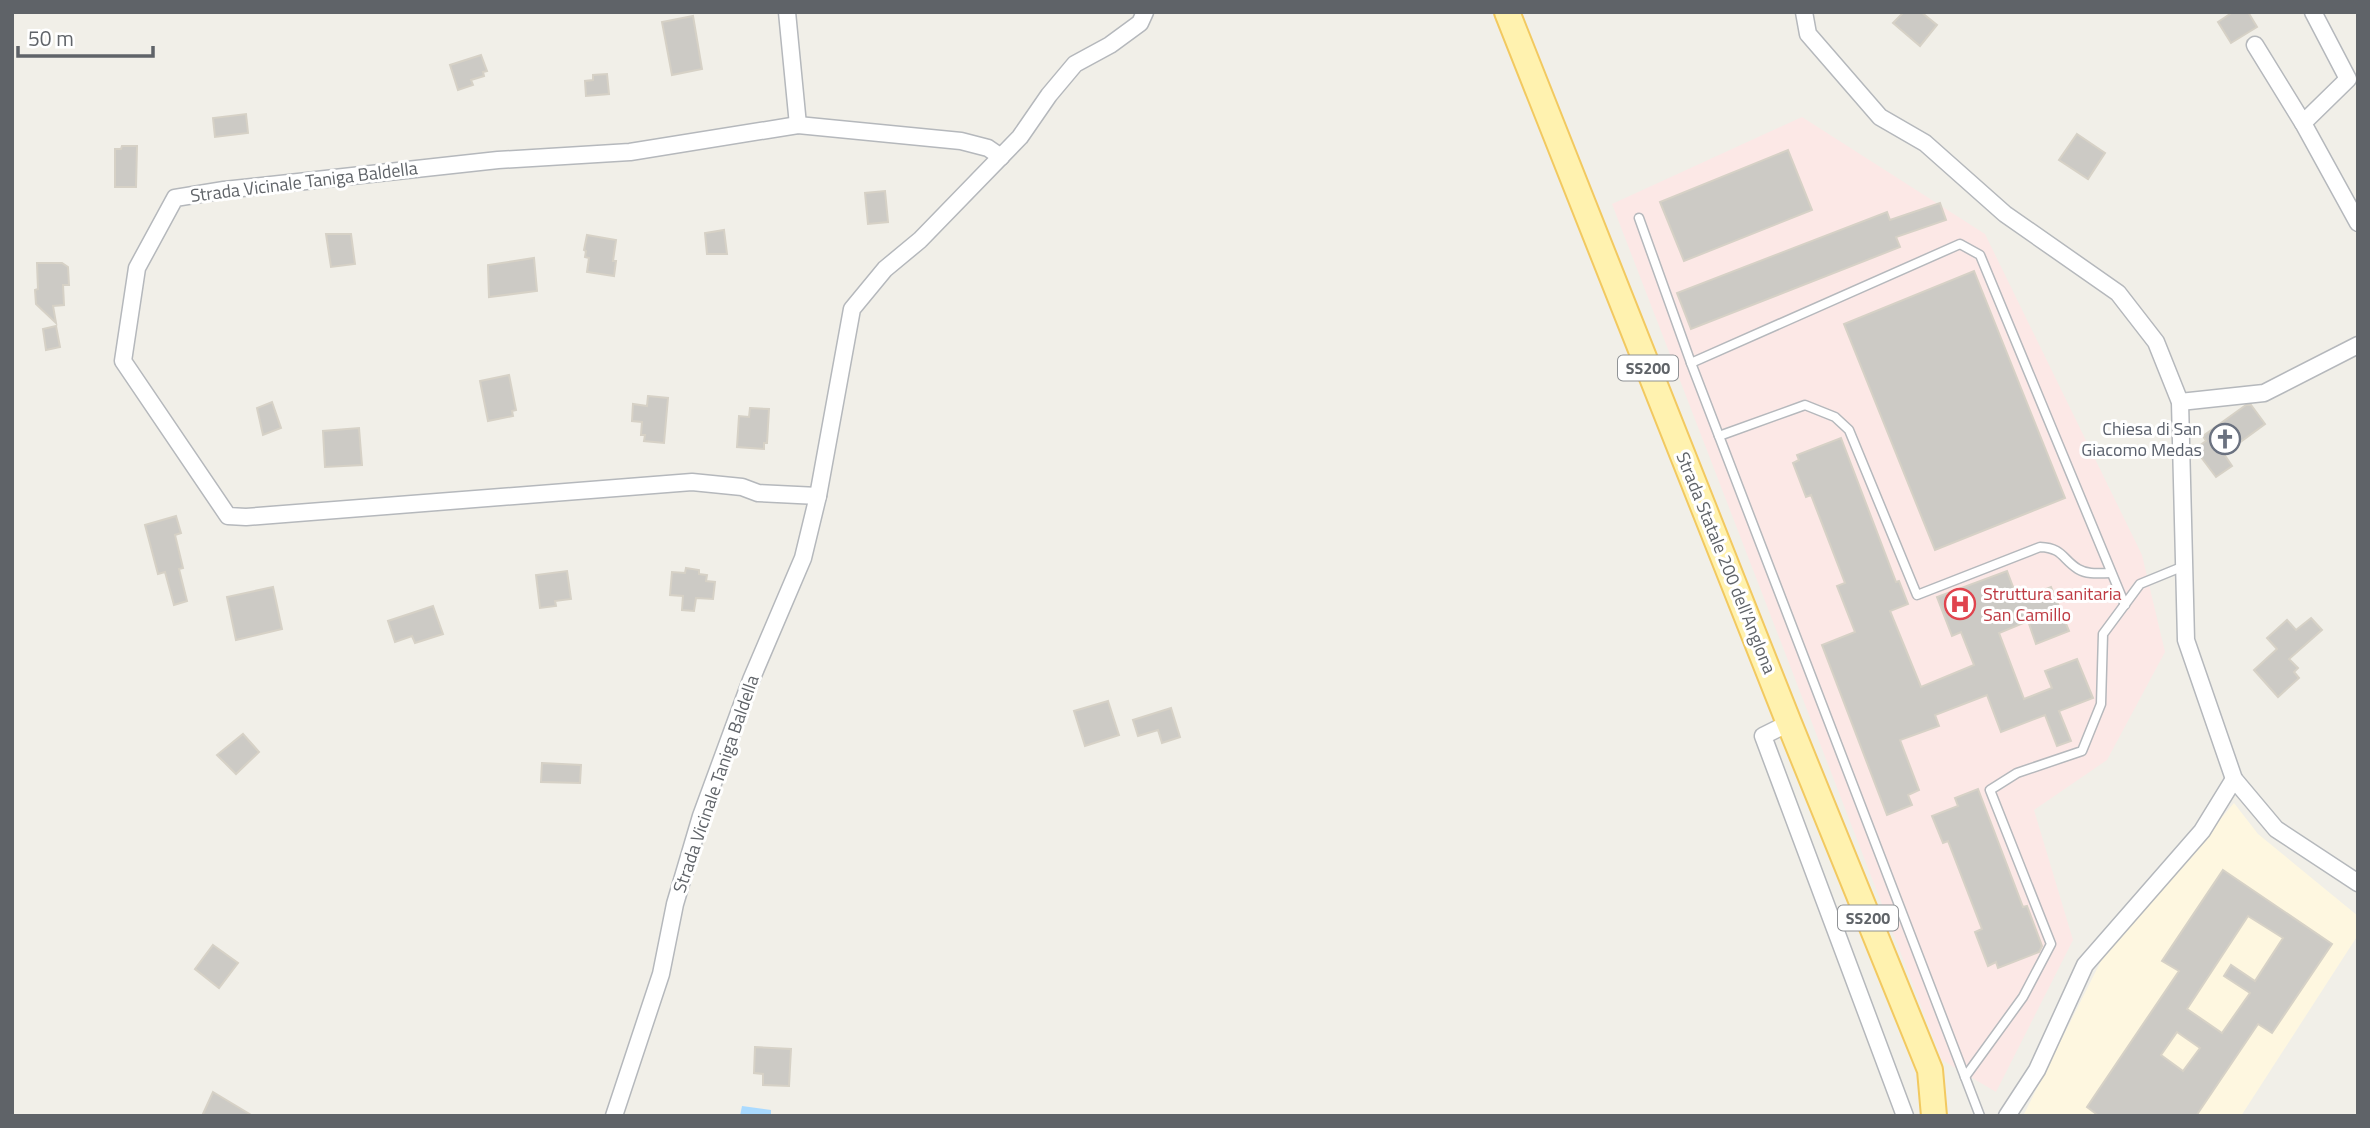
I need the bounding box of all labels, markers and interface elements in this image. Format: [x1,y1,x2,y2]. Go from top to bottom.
scale bar [18,14,152,58]
text: 50 m [28,22,74,54]
street label: Strada Vicinale Taniga Baldella [189,154,419,209]
road number: SS200 [1618,356,1678,380]
place label: Chiesa di San Giacomo Medas [2081,415,2202,463]
church icon: Chiesa di San Giacomo Medas [2208,422,2242,456]
street label: Strada Statale 200 dell'Anglona [1670,448,1783,678]
place label: Struttura sanitaria San Camillo [1983,580,2122,628]
hospital icon: Struttura sanitaria San Camillo [1943,587,1977,621]
street label: Strada Vicinale Taniga Baldella [666,671,766,896]
road number: SS200 [1838,906,1898,930]

